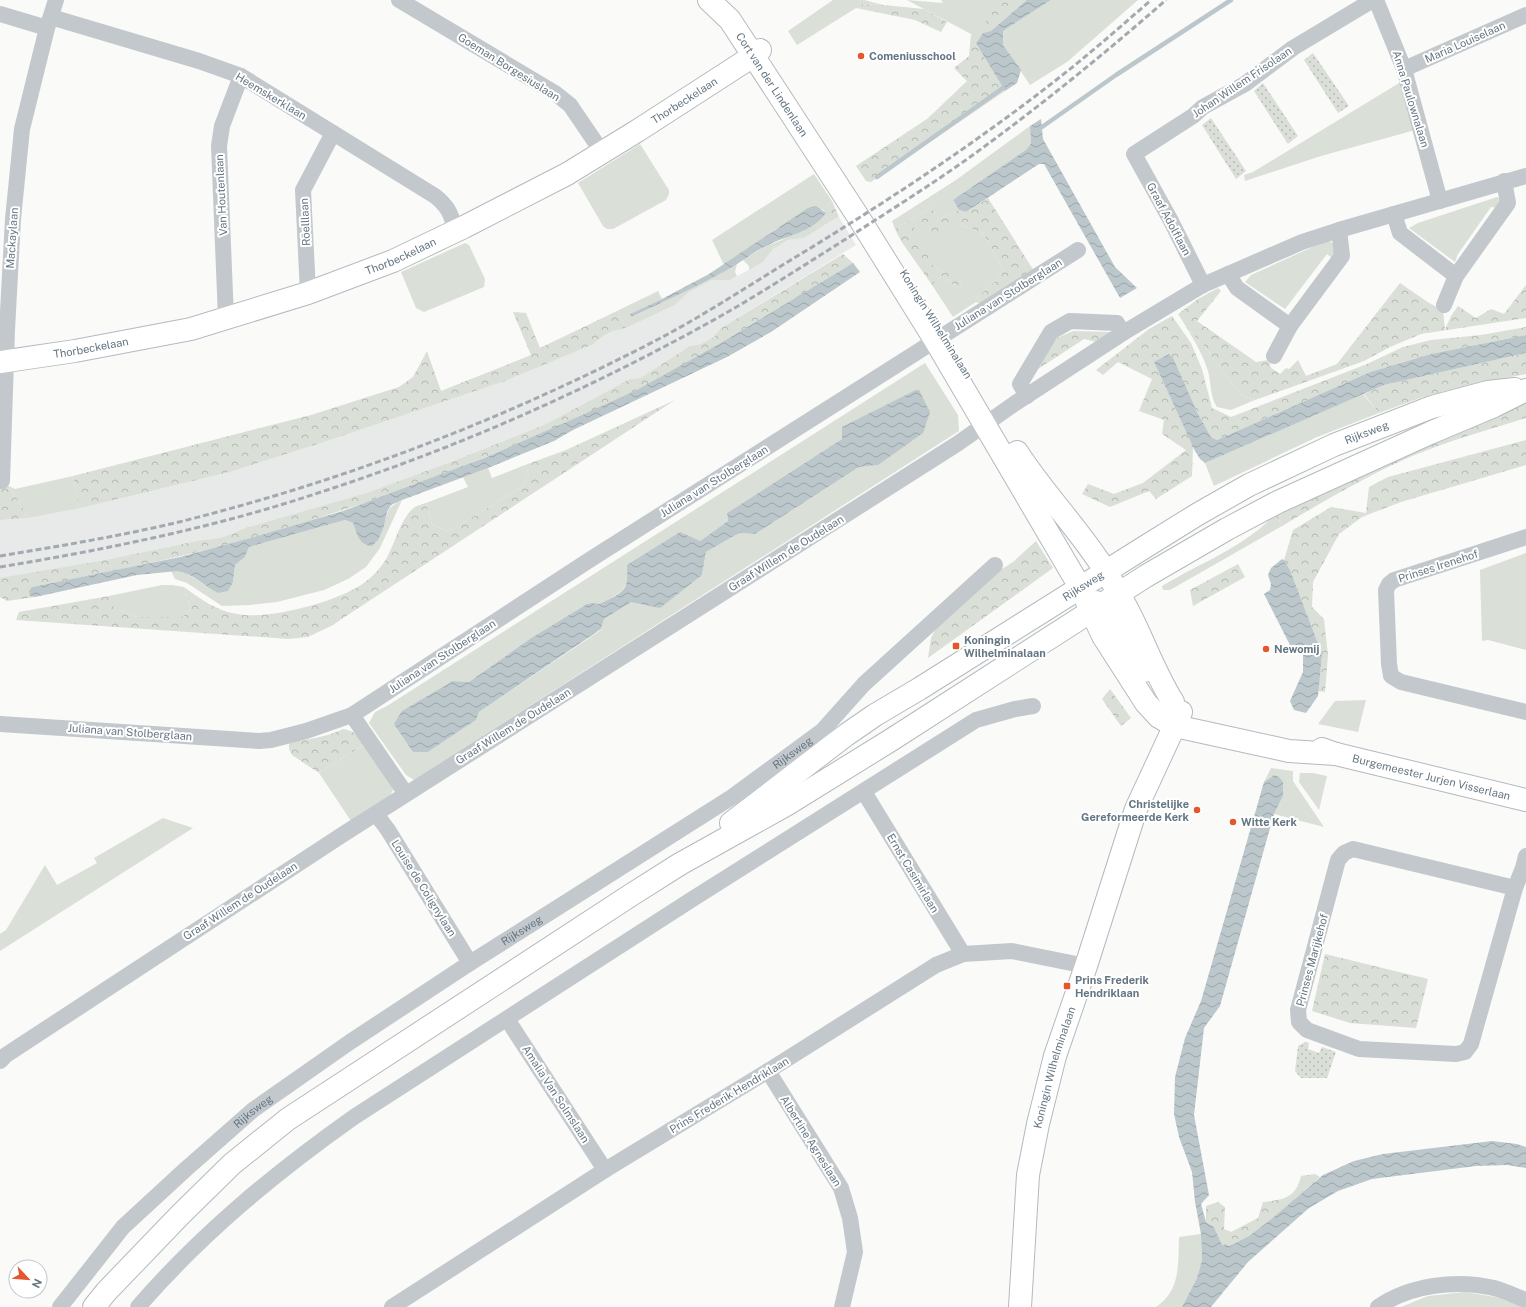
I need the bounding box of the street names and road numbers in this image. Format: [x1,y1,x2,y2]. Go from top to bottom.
street label: Maria Louiselaan [1423,19,1507,65]
street label: Cort van der Lindenlaan [734,30,810,139]
street label: Goeman Borgesiuslaan [456,31,562,103]
street label: Johan Willem Frisolaan [1190,44,1294,120]
street label: Anna Paulownalaan [1391,49,1431,149]
street label: Heemskerklaan [234,70,308,122]
street label: Thorbeckelaan [649,75,719,126]
street label: Van Houtenlaan [213,154,229,236]
street label: Graaf Adolflaan [1145,181,1193,257]
street label: Röelllaan [298,198,312,246]
street label: Mackaylaan [4,207,20,269]
street label: Thorbeckelaan [364,235,438,277]
street label: Juliana van Stolberglaan [952,256,1064,332]
street label: Koningin Wilhelminalaan [897,267,975,381]
street label: Thorbeckelaan [53,335,129,360]
street label: Rijksweg [1343,418,1390,446]
street label: Juliana van Stolberglaan [658,443,770,519]
street label: Graaf Willem de Oudelaan [726,513,846,593]
street label: Prinses Irenehof [1397,547,1480,585]
street label: Rijksweg [1060,568,1106,603]
street label: Juliana van Stolberglaan [386,617,498,695]
street label: Graaf Willem de Oudelaan [453,686,573,766]
street label: Juliana van Stolberglaan [67,722,193,742]
street label: Rijksweg [770,734,815,771]
street label: Burgemeester Jurjen Visserlaan [1351,752,1512,802]
street label: Ernst Casimirlaan [885,831,941,915]
street label: Louise de Colignylaan [389,838,459,938]
street label: Graaf Willem de Oudelaan [181,860,299,942]
street label: Prinses Marijkehof [1294,912,1330,1007]
street label: Rijksweg [499,913,544,948]
street label: Koningin Wilhelminalaan [1031,1005,1078,1129]
street label: Amalia Van Solmslaan [520,1043,592,1145]
street label: Prins Frederik Hendriklaan [667,1055,791,1135]
street label: Rijksweg [231,1092,275,1130]
street label: Albertine Agneslaan [778,1093,844,1189]

